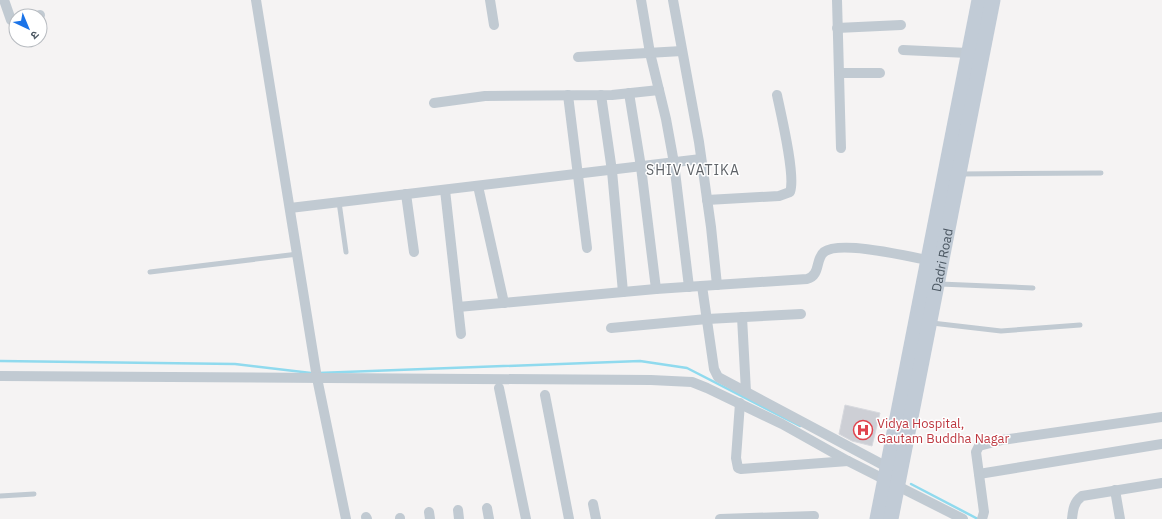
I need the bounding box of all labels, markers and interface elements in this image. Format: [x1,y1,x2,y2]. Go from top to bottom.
north arrow [8,8,48,48]
text: उ [27,28,42,43]
district label: SHIV VATIKA [646,161,740,179]
street label: Dadri Road [928,227,957,293]
place label: Vidya Hospital, Gautam Buddha Nagar [877,415,1010,447]
hospital icon: Vidya Hospital, Gautam Buddha Nagar [852,419,874,441]

